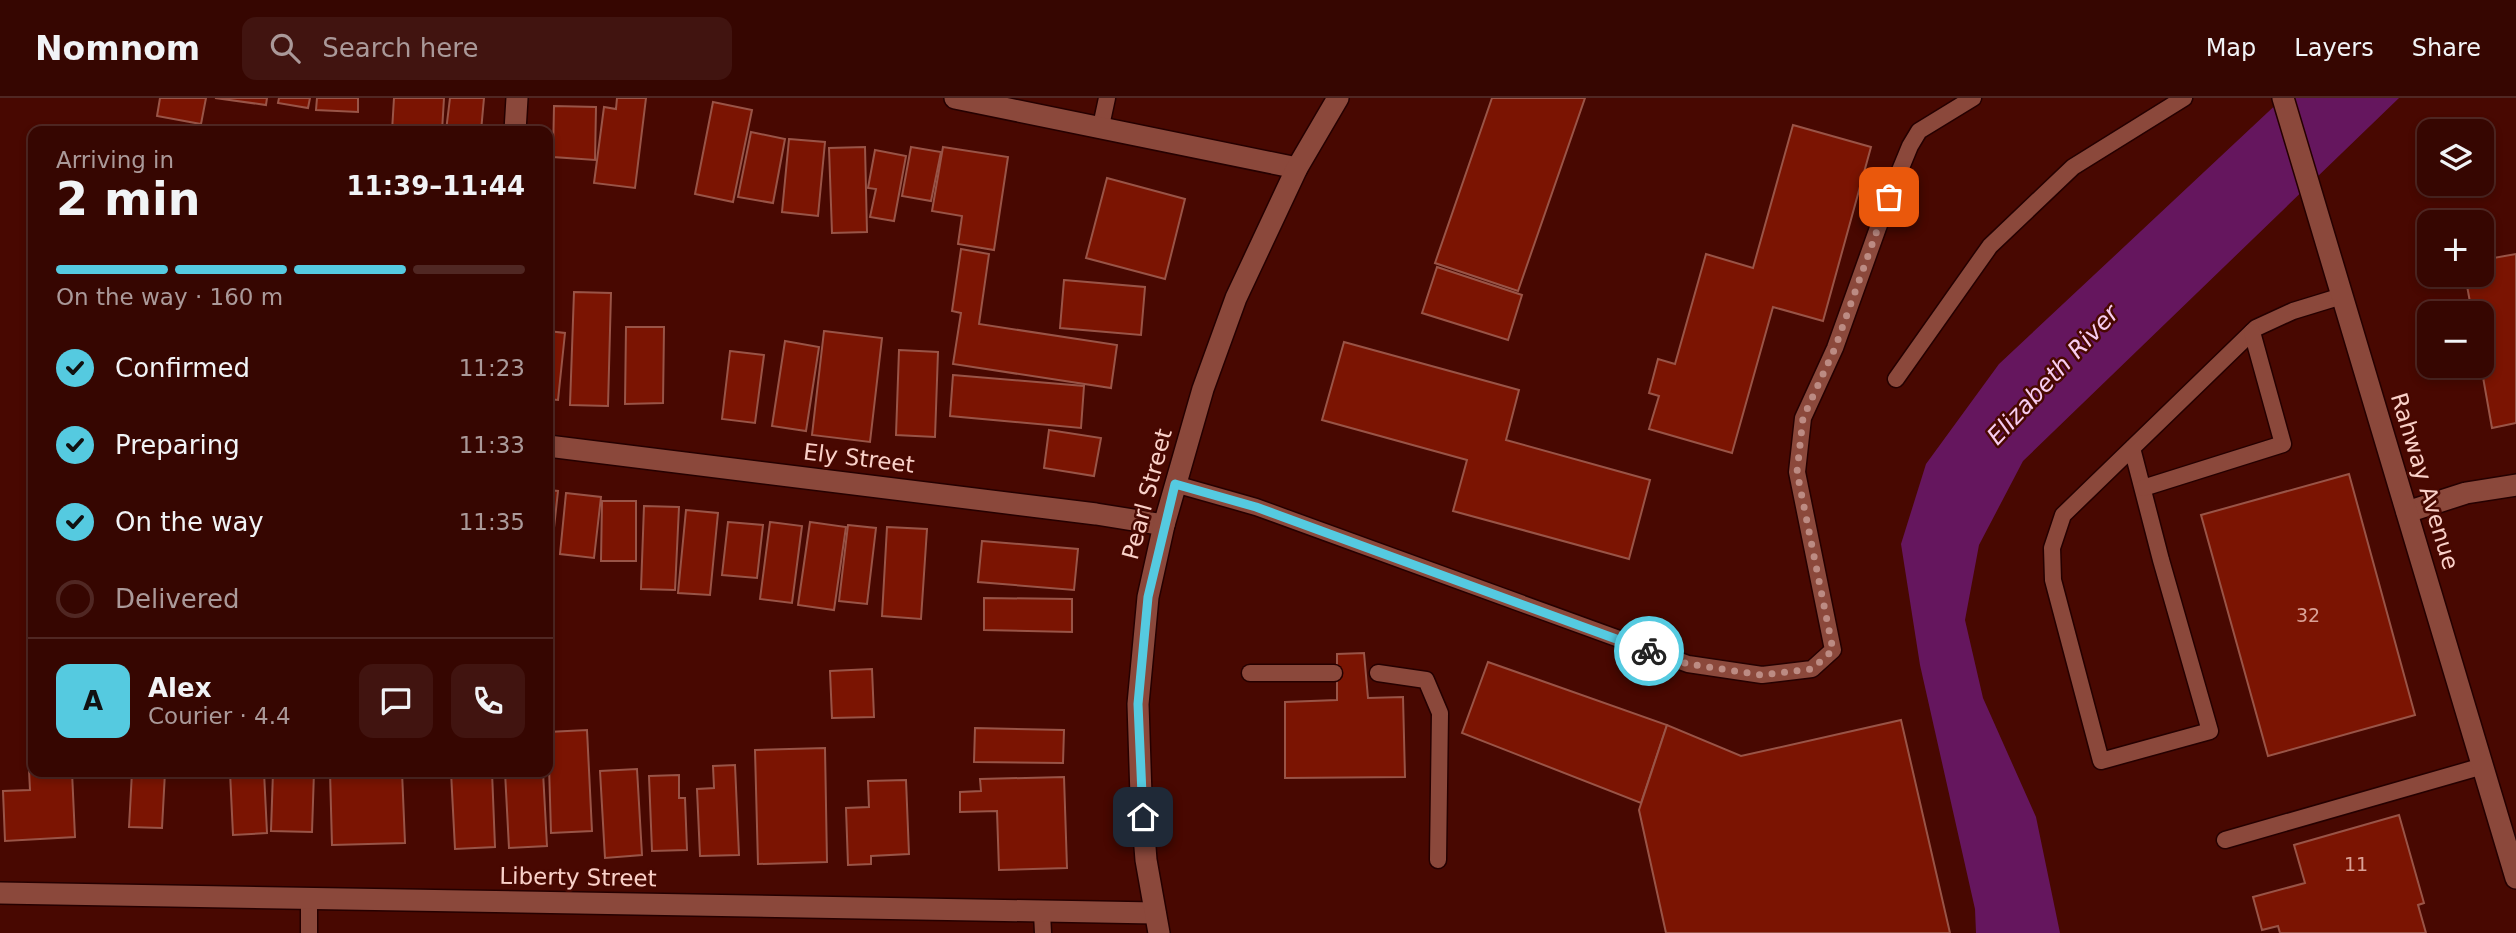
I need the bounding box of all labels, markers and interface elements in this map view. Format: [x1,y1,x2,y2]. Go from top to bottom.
search box [242,17,732,80]
text: Nomnom [35,29,200,68]
icon: search [266,29,304,67]
text: Search here [322,33,478,63]
text: Map [2206,34,2256,62]
text: Layers [2294,34,2374,62]
text: Share [2412,34,2481,62]
map controls [2417,119,2494,378]
button: layers [2417,119,2494,196]
text: Arriving in [56,147,174,173]
pin [1859,167,1919,227]
text: 11:39–11:44 [346,171,525,201]
text: 2 min [56,172,200,226]
icon: bag [1870,178,1908,216]
button: + [2417,210,2494,287]
text: On the way · 160 m [56,284,283,310]
water label: Elizabeth River [1981,298,2126,450]
button: − [2417,301,2494,378]
icon: check [56,349,94,387]
text: Confirmed [115,353,250,383]
text: 11:23 [459,355,525,381]
street label: Rahway Avenue [2386,389,2464,573]
icon: check [56,426,94,464]
street label: Pearl Street [1117,426,1177,562]
text: Preparing [115,430,240,460]
text: 11:33 [459,432,525,458]
street label: Ely Street [802,438,916,478]
icon: check [56,503,94,541]
text: On the way [115,507,264,537]
text: 11:35 [459,509,525,535]
text: Delivered [115,584,239,614]
house number: 32 [2296,604,2320,626]
courier [1614,616,1684,686]
icon: bike [1630,632,1668,670]
button: chat [359,664,433,738]
button: phone [451,664,525,738]
text: Alex [148,673,211,703]
text: A [83,686,103,716]
text: Courier · 4.4 [148,703,291,729]
pin [1113,787,1173,847]
icon: home [1124,798,1162,836]
house number: 11 [2344,853,2368,875]
street label: Liberty Street [499,863,657,891]

